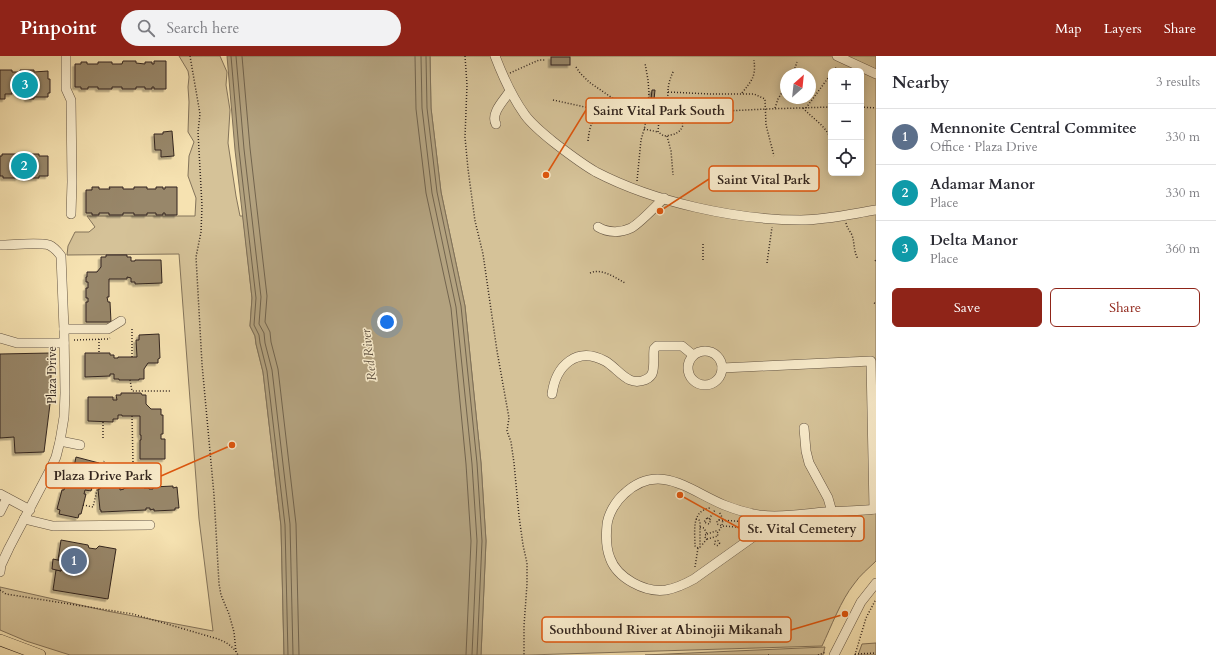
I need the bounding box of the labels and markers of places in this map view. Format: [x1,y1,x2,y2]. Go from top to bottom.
pin: 3 [12,70,38,100]
callout: Saint Vital Park South [586,98,733,123]
pin: 2 [11,151,37,181]
callout: Saint Vital Park [709,166,819,191]
callout: Plaza Drive Park [46,463,161,488]
callout: St. Vital Cemetery [739,516,864,541]
pin: 1 [61,546,87,576]
callout: Southbound River at Abinojii Mikanah [542,617,791,642]

